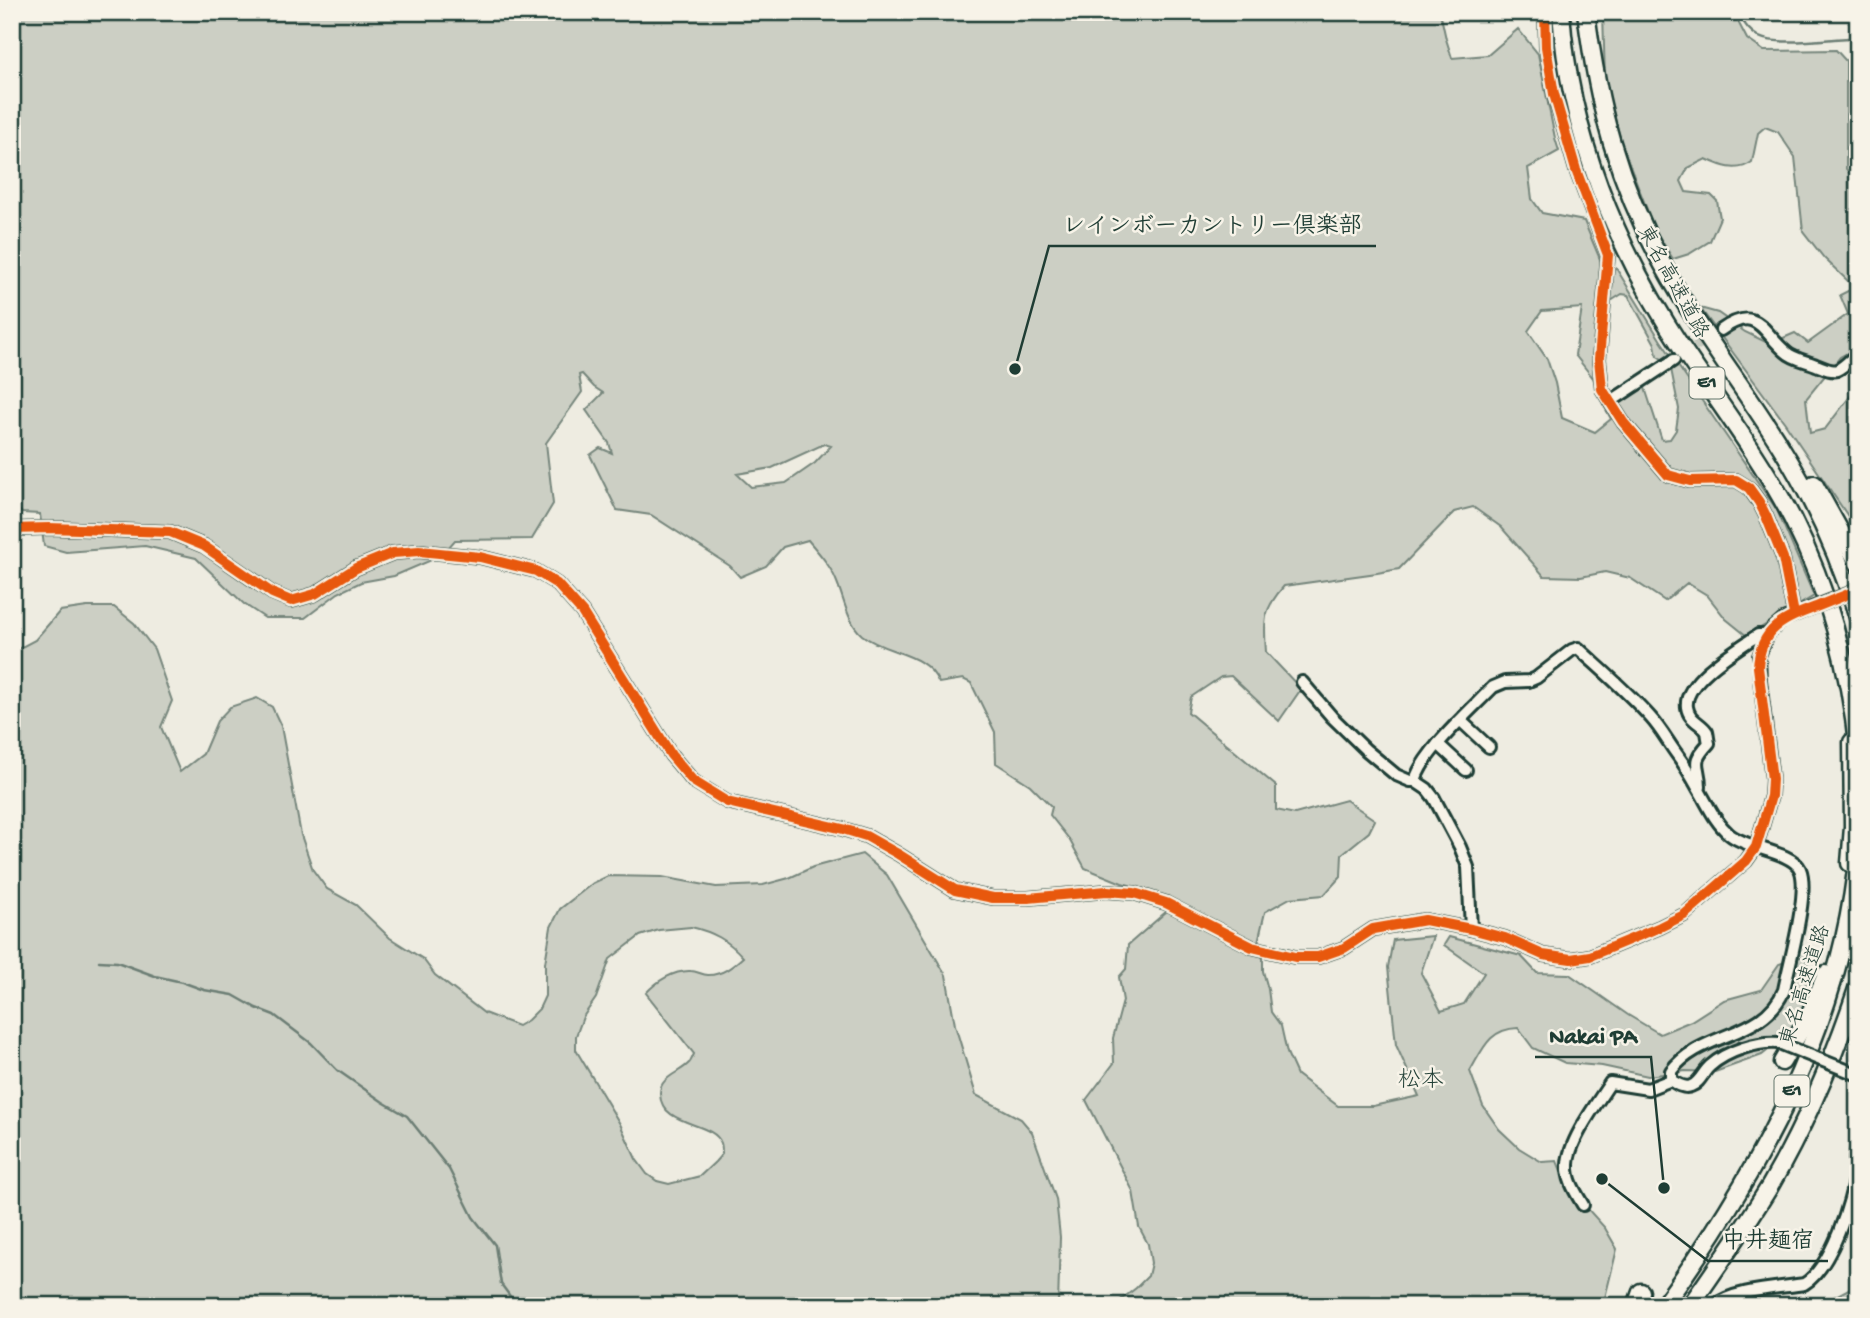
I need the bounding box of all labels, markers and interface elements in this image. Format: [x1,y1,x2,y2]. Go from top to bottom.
callout: レインボーカントリー倶楽部 [1049,202,1376,246]
text: レインボーカントリー倶楽部 [1062,213,1362,241]
street label: 東名高速道路 [1630,221,1714,344]
road number: E1 [1690,368,1724,398]
street label: 東名高速道路 [1775,922,1837,1050]
callout: Nakai PA [1535,1013,1651,1057]
text: Nakai PA [1549,1025,1638,1052]
district label: 松本 [1398,1067,1444,1095]
road number: E1 [1774,1076,1810,1106]
callout: 中井麺宿 [1708,1217,1828,1261]
text: 中井麺宿 [1722,1228,1814,1256]

